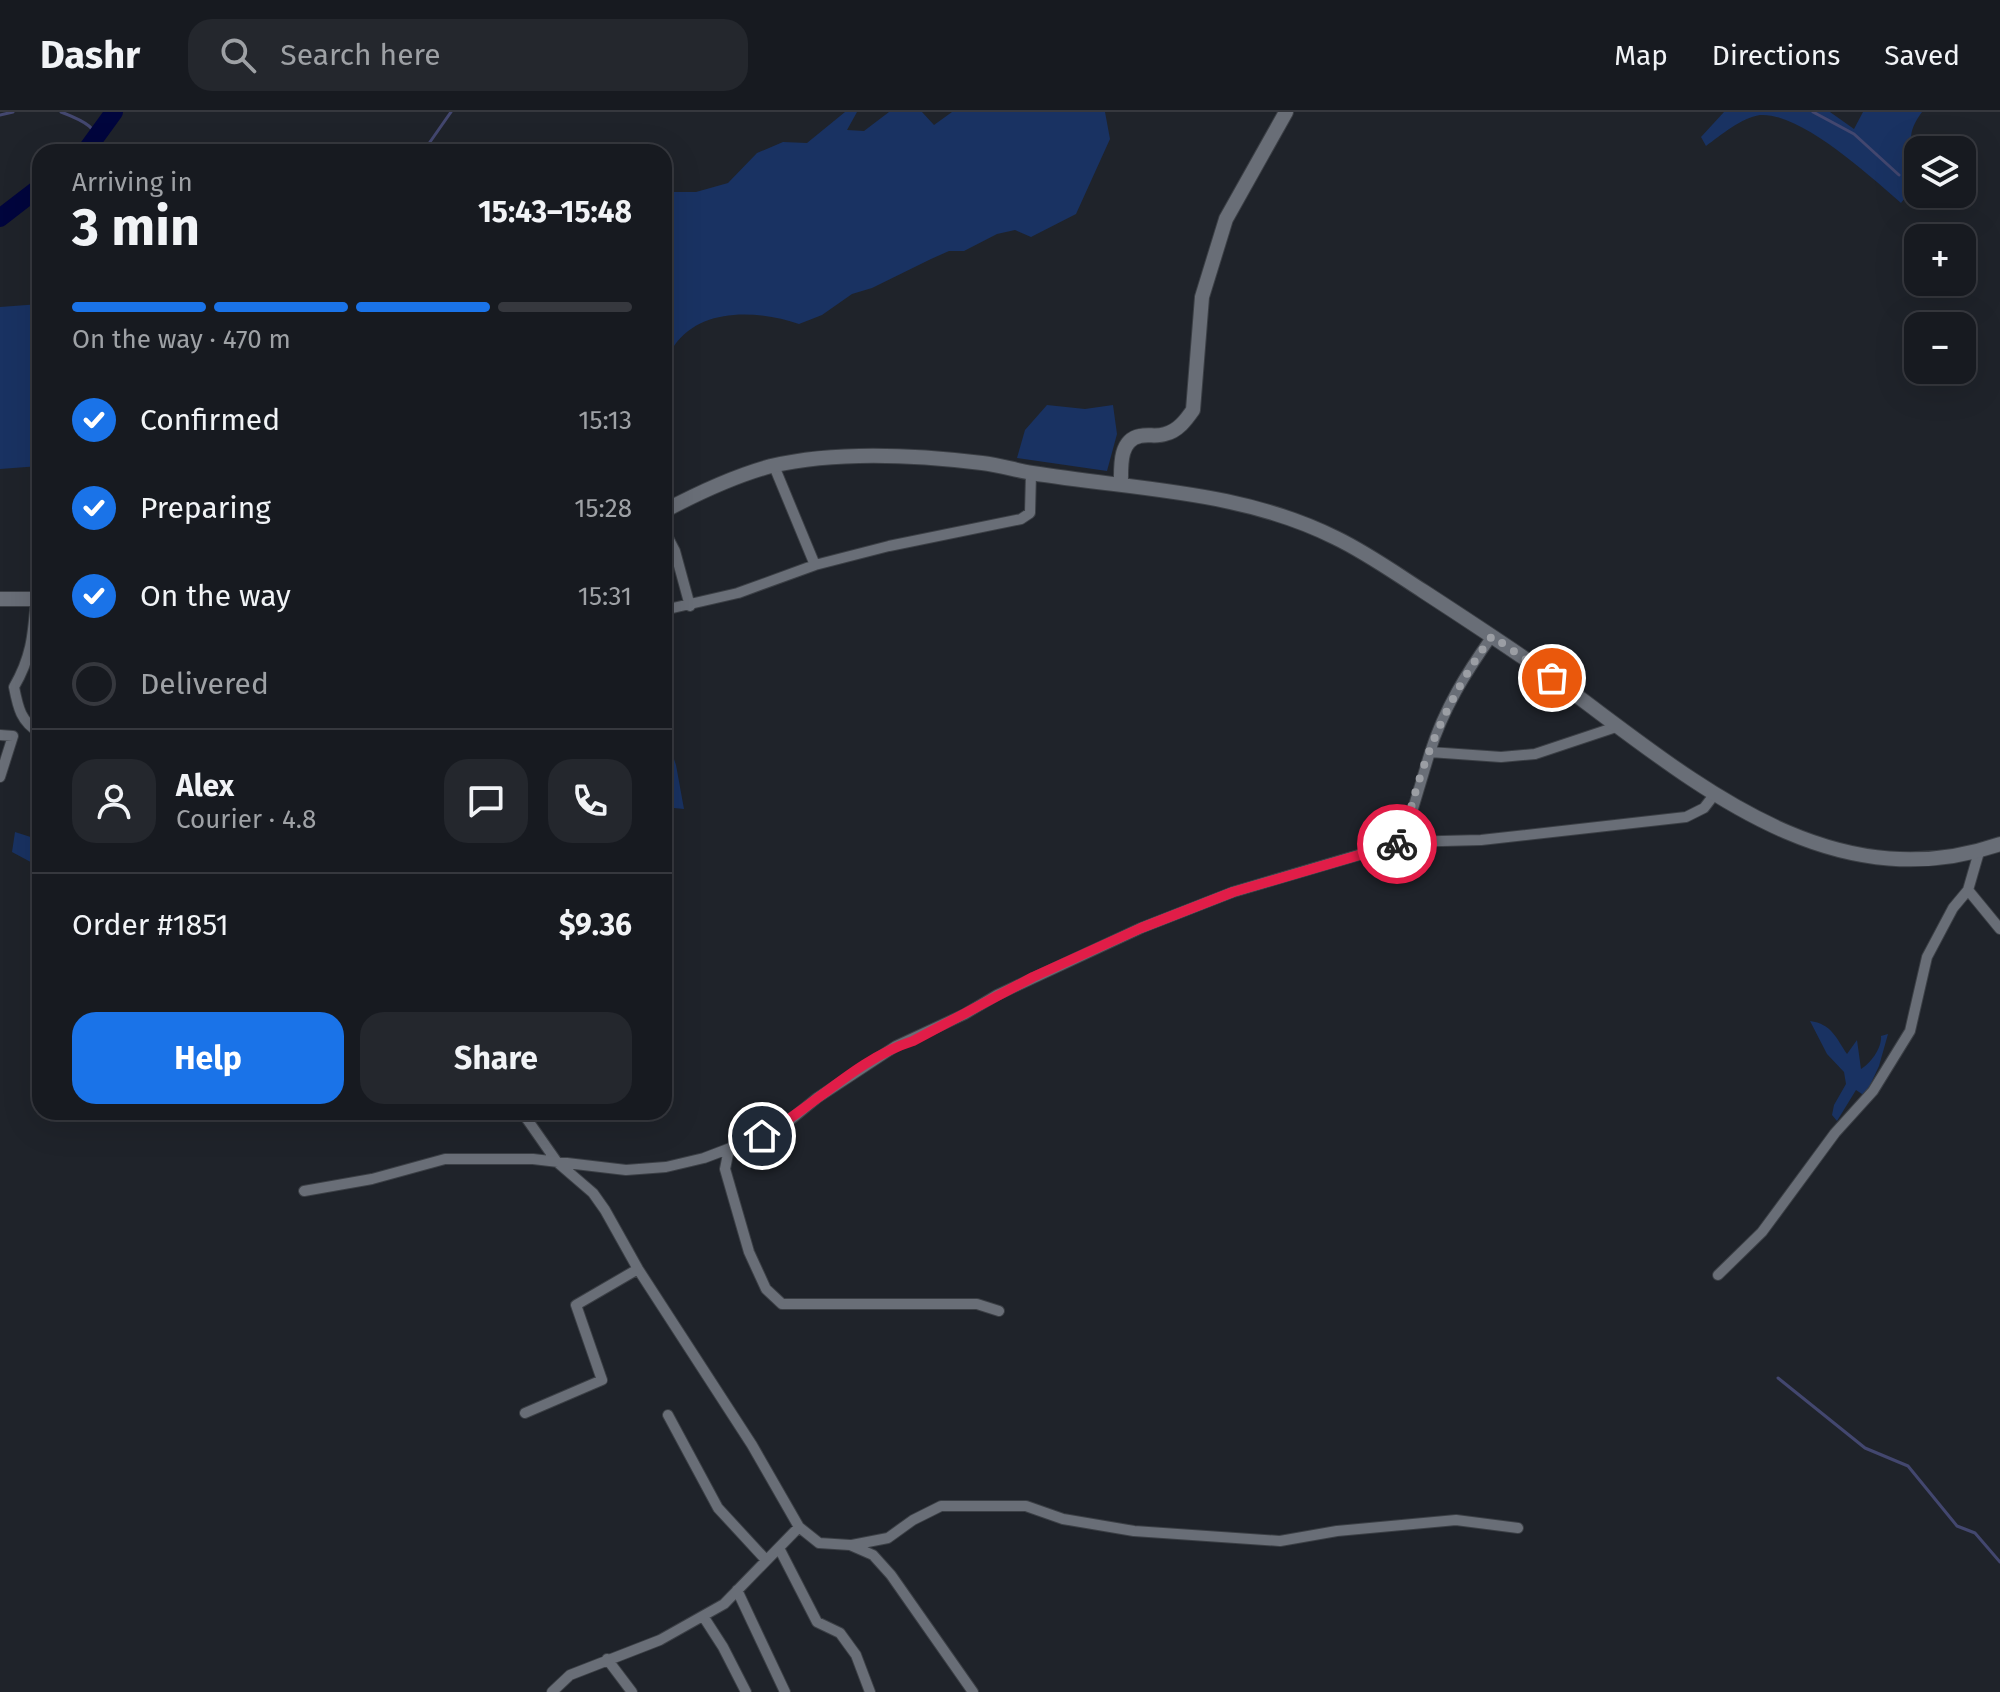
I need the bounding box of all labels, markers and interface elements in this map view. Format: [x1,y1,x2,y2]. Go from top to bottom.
search box [188,19,748,91]
text: Dashr [40,32,140,78]
icon: search [216,33,260,77]
text: Search here [280,37,441,73]
text: Map [1614,39,1668,72]
text: Directions [1712,39,1840,72]
text: Saved [1884,39,1960,72]
map controls [1904,136,1976,384]
button: layers [1904,136,1976,208]
text: Arriving in [72,167,193,198]
text: 15:43–15:48 [478,194,632,230]
text: 3 min [72,196,200,259]
button: + [1904,224,1976,296]
button: − [1904,312,1976,384]
text: On the way · 470 m [72,324,291,355]
icon: check [72,398,116,442]
text: Confirmed [140,402,280,438]
text: 15:13 [578,405,632,436]
icon: check [72,486,116,530]
text: Preparing [140,490,271,526]
text: 15:28 [574,493,632,524]
icon: check [72,574,116,618]
text: On the way [140,578,291,614]
text: 15:31 [578,581,632,612]
pin [1518,644,1586,712]
icon: bag [1530,656,1574,700]
text: Delivered [140,666,269,702]
button: person [72,759,156,843]
button: chat [444,759,528,843]
button: phone [548,759,632,843]
text: Alex [176,768,234,804]
text: Courier · 4.8 [176,804,316,835]
courier [1357,804,1437,884]
icon: bike [1375,822,1419,866]
text: Order #1851 [72,907,229,943]
text: $9.36 [559,907,632,943]
button: Help [72,1012,344,1104]
button: Share [360,1012,632,1104]
pin [728,1102,796,1170]
icon: home [740,1114,784,1158]

